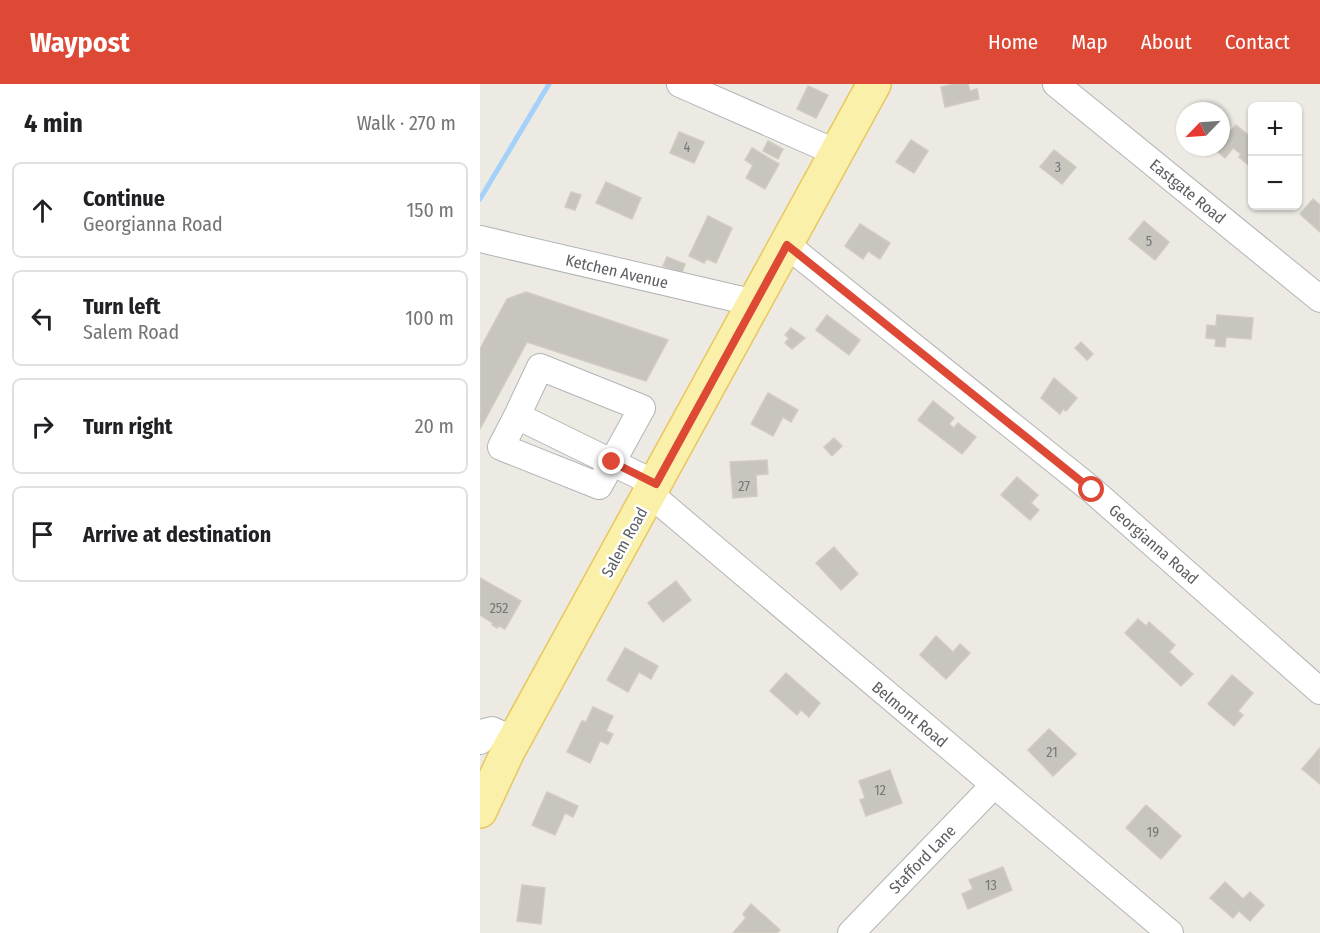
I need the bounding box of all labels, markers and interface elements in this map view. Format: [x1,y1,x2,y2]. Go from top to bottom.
text: Waypost [30,26,130,59]
text: Home [988,29,1038,55]
text: Map [1071,29,1108,55]
text: About [1141,29,1192,55]
text: Contact [1225,29,1290,55]
north arrow [1176,102,1230,156]
map controls [1248,102,1302,210]
button: + [1248,102,1302,156]
text: 4 min [24,108,83,139]
text: Walk · 270 m [357,111,456,135]
house number: 4 [684,139,691,156]
street label: Eastgate Road [1146,155,1229,228]
button: − [1248,156,1302,210]
house number: 3 [1055,159,1061,176]
text: Continue [83,185,165,212]
icon: ahead [26,194,59,227]
text: 150 m [407,198,454,222]
text: Georgianna Road [83,212,223,236]
house number: 5 [1146,233,1152,250]
street label: Ketchen Avenue [564,250,670,293]
text: Turn left [83,293,161,320]
icon: left [26,302,59,335]
text: 100 m [405,306,454,330]
text: Salem Road [83,320,179,344]
icon: right [26,410,59,443]
text: Turn right [83,413,172,440]
text: 20 m [415,414,454,438]
route end [598,448,624,474]
route start [1078,476,1104,502]
house number: 27 [738,478,750,495]
street label: Georgianna Road [1105,501,1202,588]
street label: Salem Road [597,504,651,580]
icon: arrive [26,518,59,551]
text: Arrive at destination [83,521,271,548]
house number: 252 [490,600,508,617]
street label: Belmont Road [868,677,951,751]
house number: 21 [1046,744,1058,761]
house number: 12 [874,782,886,799]
street label: Stafford Lane [885,821,960,897]
house number: 19 [1147,824,1159,841]
house number: 13 [985,877,997,894]

